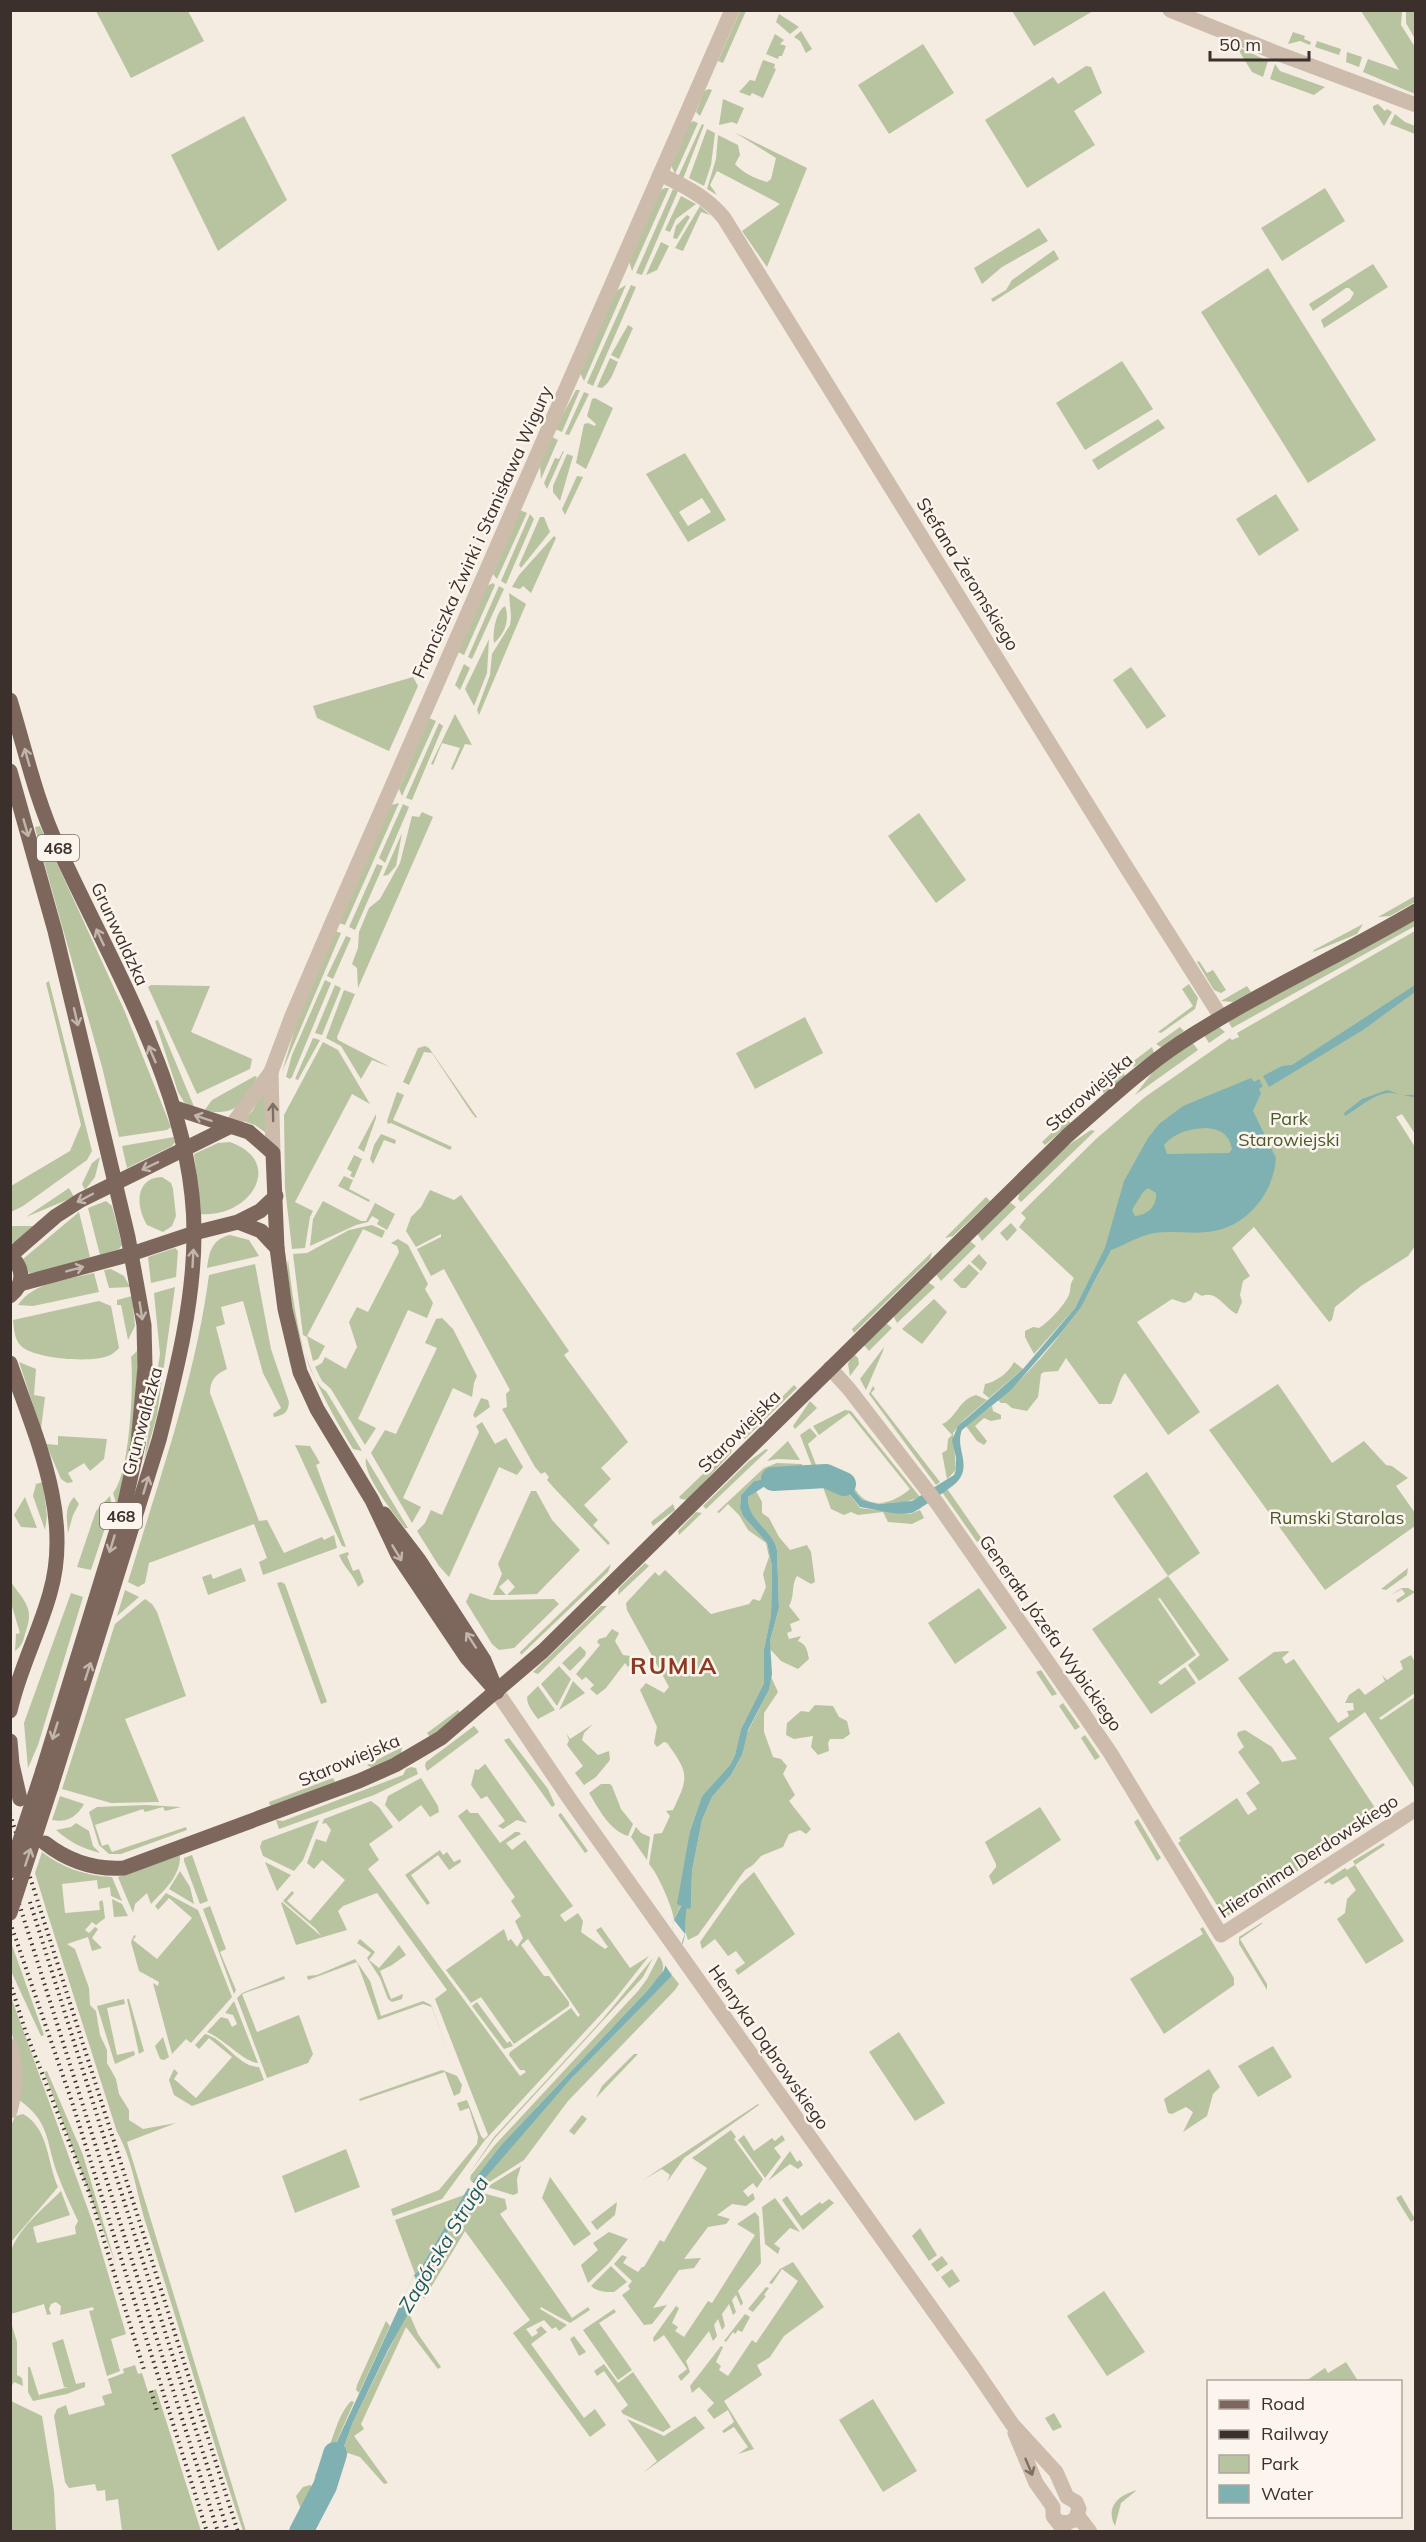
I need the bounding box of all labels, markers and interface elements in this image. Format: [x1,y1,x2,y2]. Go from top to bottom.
scale bar [1210,24,1309,62]
text: 50 m [1219,33,1261,56]
street label: Franciszka Żwirki i Stanisława Wigury [407,382,557,682]
street label: Stefana Żeromskiego [912,493,1024,655]
one-way arrow [21,747,32,766]
one-way arrow [21,818,32,837]
road number: 468 [37,835,79,861]
street label: Grunwaldzka [86,879,154,989]
one-way arrow [94,928,106,946]
one-way arrow [71,1007,83,1026]
one-way arrow [146,1045,157,1064]
street label: Starowiejska [1041,1048,1137,1136]
one-way arrow [267,1103,279,1123]
park label: Park Starowiejski [1238,1107,1340,1151]
one-way arrow [194,1112,213,1123]
one-way arrow [141,1161,159,1173]
one-way arrow [76,1193,94,1204]
one-way arrow [187,1248,198,1268]
one-way arrow [66,1263,85,1274]
one-way arrow [136,1301,147,1321]
street label: Grunwaldzka [116,1364,168,1478]
street label: Starowiejska [693,1385,785,1477]
one-way arrow [141,1476,152,1495]
road number: 468 [100,1503,142,1529]
park label: Rumski Starolas [1270,1506,1404,1529]
street label: Generała Józefa Wybickiego [974,1530,1128,1736]
one-way arrow [106,1534,117,1553]
one-way arrow [392,1544,404,1561]
one-way arrow [464,1631,477,1648]
district label: RUMIA [630,1650,718,1680]
one-way arrow [83,1662,94,1681]
one-way arrow [49,1721,60,1740]
street label: Starowiejska [295,1728,403,1792]
street label: Hieronima Derdowskiego [1214,1789,1402,1923]
one-way arrow [23,1848,34,1867]
street label: Henryka Dąbrowskiego [703,1960,835,2134]
water label: Zagórska Struga [393,2172,493,2316]
legend [1207,2380,1402,2518]
text: Road [1261,2392,1305,2415]
text: Railway [1261,2422,1329,2445]
text: Park [1261,2452,1300,2475]
one-way arrow [1025,2458,1036,2476]
text: Water [1261,2482,1314,2505]

